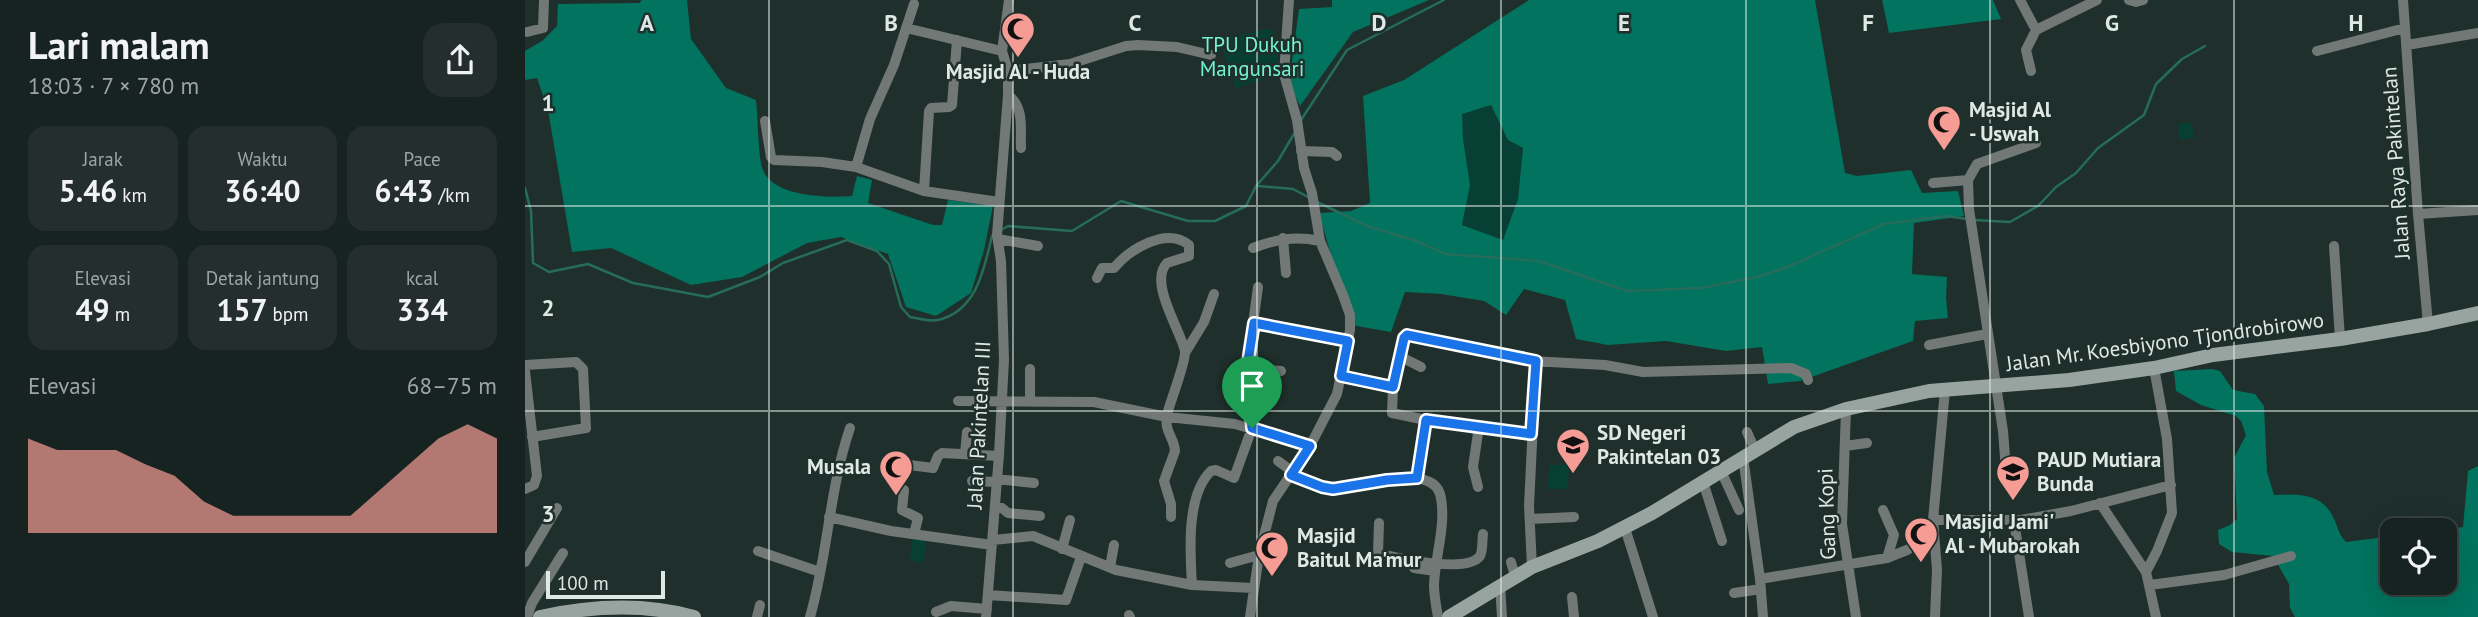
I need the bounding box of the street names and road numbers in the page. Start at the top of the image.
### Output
street label: Jalan Raya Pakintelan [2375,66,2416,261]
street label: Jalan Mr. Koesbiyono Tjondrobirowo [2003,306,2325,377]
street label: Jalan Pakintelan III [961,340,996,511]
street label: Gang Kopi [1811,468,1842,560]

